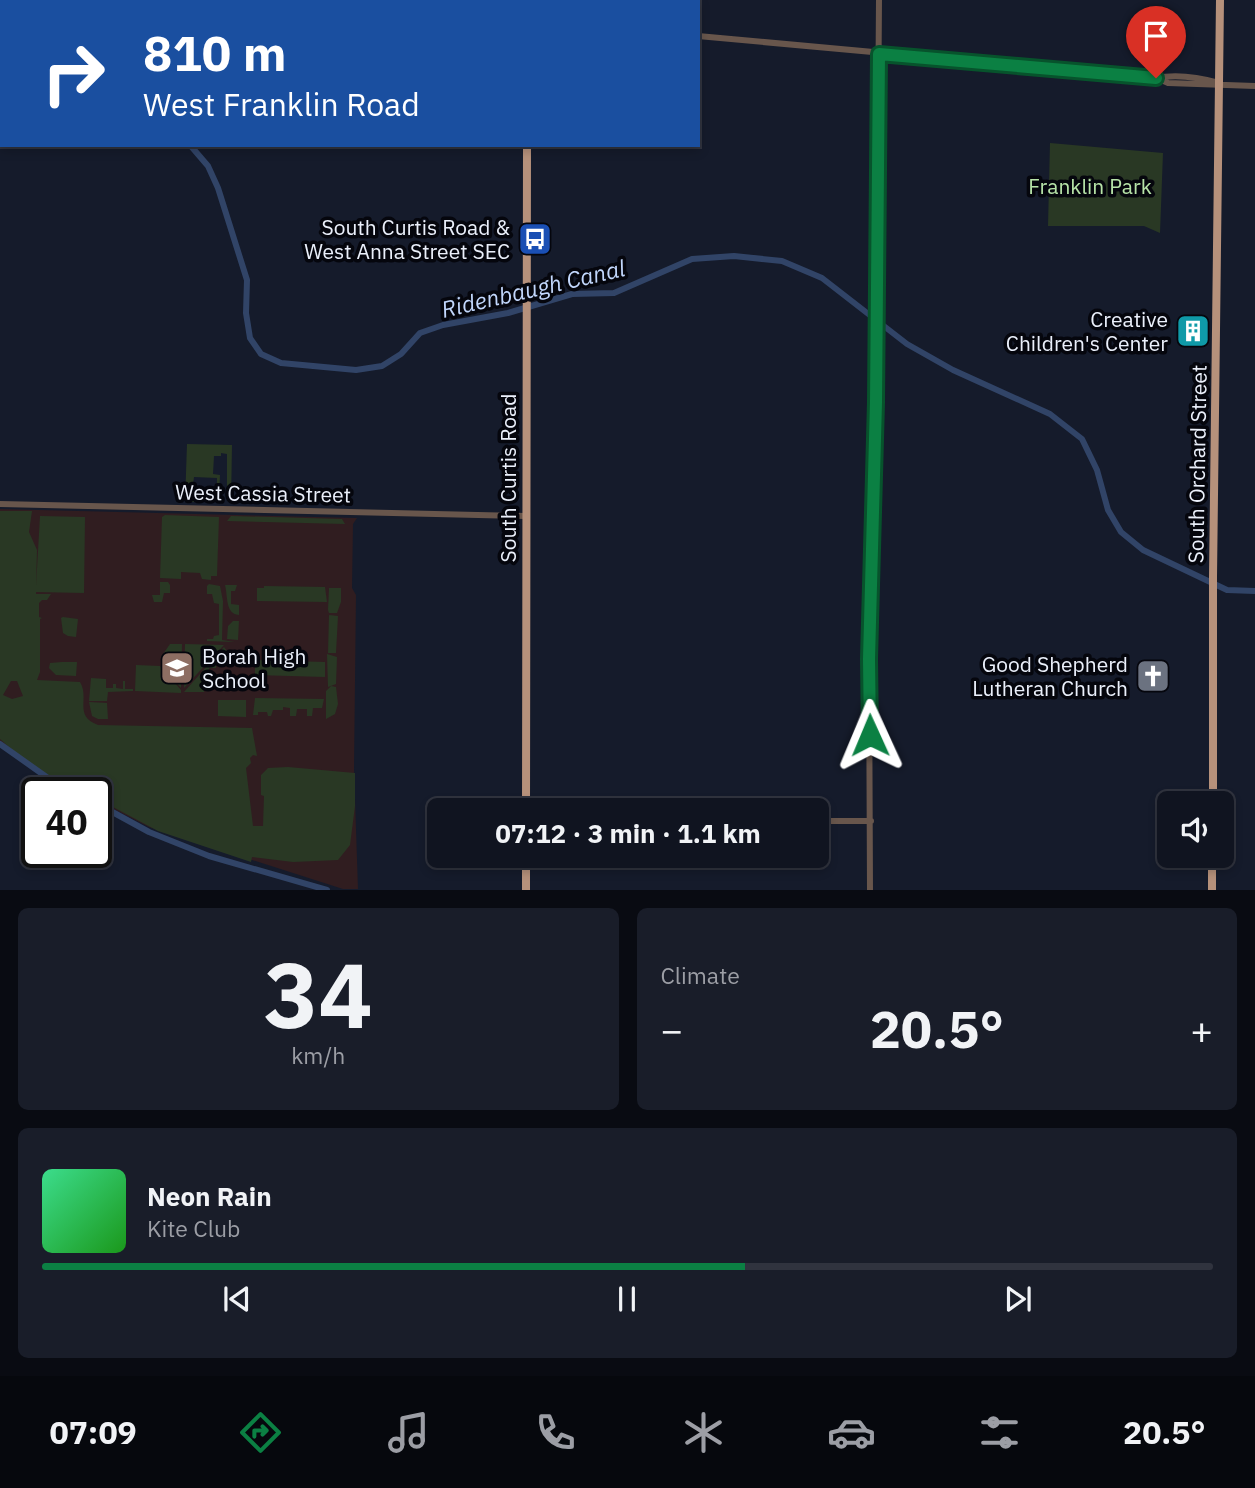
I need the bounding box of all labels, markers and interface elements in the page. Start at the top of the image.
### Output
pin [1126,6,1186,78]
icon: arrive [1137,17,1175,55]
text: 810 m [143,21,287,84]
icon: right [28,28,119,119]
text: West Franklin Road [143,83,420,125]
park label: Franklin Park [1028,172,1152,200]
place label: South Curtis Road & West Anna Street SEC [304,213,510,265]
bus stop icon: South Curtis Road & West Anna Street SEC [516,220,554,258]
water label: Ridenbaugh Canal [438,252,629,324]
place label: Creative Children's Center [1006,305,1168,357]
building icon: Creative Children's Center [1174,312,1212,350]
street label: South Orchard Street [1181,364,1213,564]
street label: South Curtis Road [494,394,522,563]
street label: West Cassia Street [175,477,351,509]
place label: Borah High School [202,642,306,694]
school or university icon: Borah High School [158,649,196,687]
place label: Good Shepherd Lutheran Church [972,650,1128,702]
church icon: Good Shepherd Lutheran Church [1134,657,1172,695]
position arrow [833,698,907,772]
speed limit sign: 40 [21,777,112,868]
map controls [1157,791,1234,868]
button: sound [1157,791,1234,868]
text: 07:12 · 3 min · 1.1 km [495,816,761,850]
text: 34 [264,935,373,1053]
text: Climate [661,960,740,990]
text: 20.5° [870,995,1004,1062]
text: − [661,1005,683,1054]
text: + [1190,1005,1213,1054]
text: km/h [291,1040,345,1070]
text: Neon Rain [147,1179,272,1213]
text: Kite Club [147,1213,240,1243]
icon: previous [218,1280,256,1318]
icon: pause [608,1280,646,1318]
icon: next [999,1280,1037,1318]
icon: directions [236,1408,285,1457]
icon: music [384,1408,433,1457]
icon: phone [531,1408,580,1457]
icon: climate [679,1408,728,1457]
icon: car [827,1408,876,1457]
icon: filters [975,1408,1024,1457]
text: 07:09 [49,1411,137,1453]
text: 20.5° [1123,1411,1206,1453]

